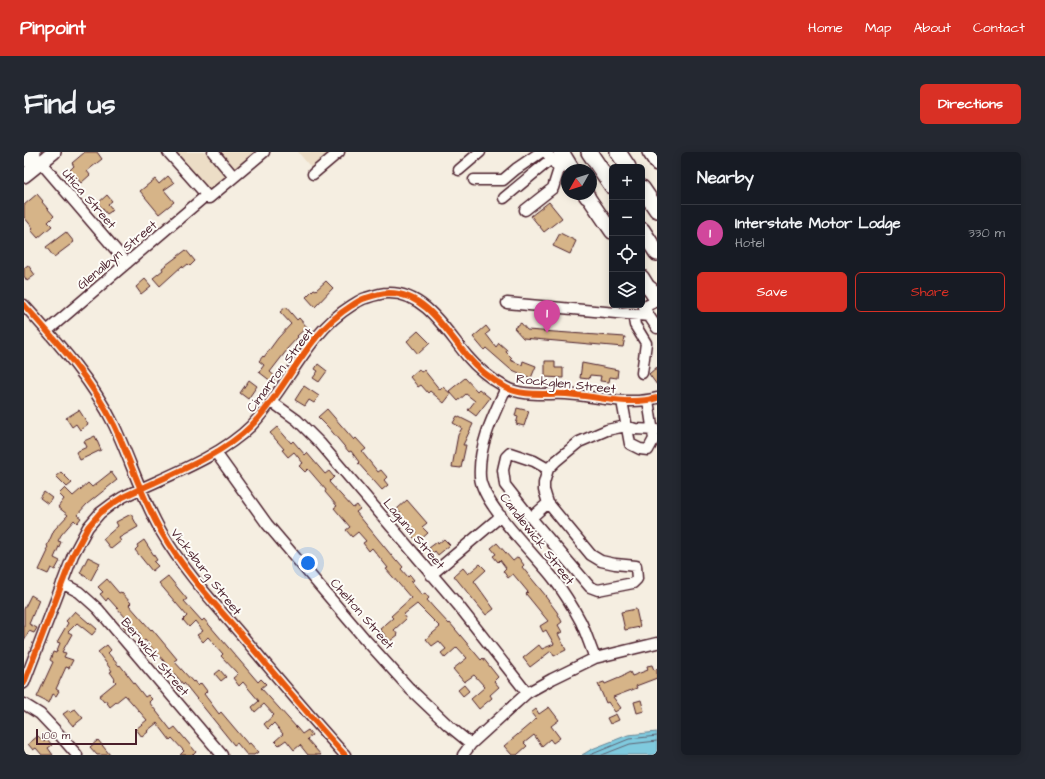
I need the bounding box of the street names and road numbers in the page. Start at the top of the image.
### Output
street label: Utica Street [58,165,121,234]
street label: Glenalbyn Street [73,216,162,295]
street label: Cimarron Street [242,324,318,416]
street label: Rockglen Street [515,370,618,399]
street label: Candlewick Street [495,489,579,589]
street label: Laguna Street [378,495,449,574]
street label: Vicksburg Street [166,525,246,620]
street label: Chelton Street [326,574,399,654]
street label: Berwick Street [117,614,194,701]

